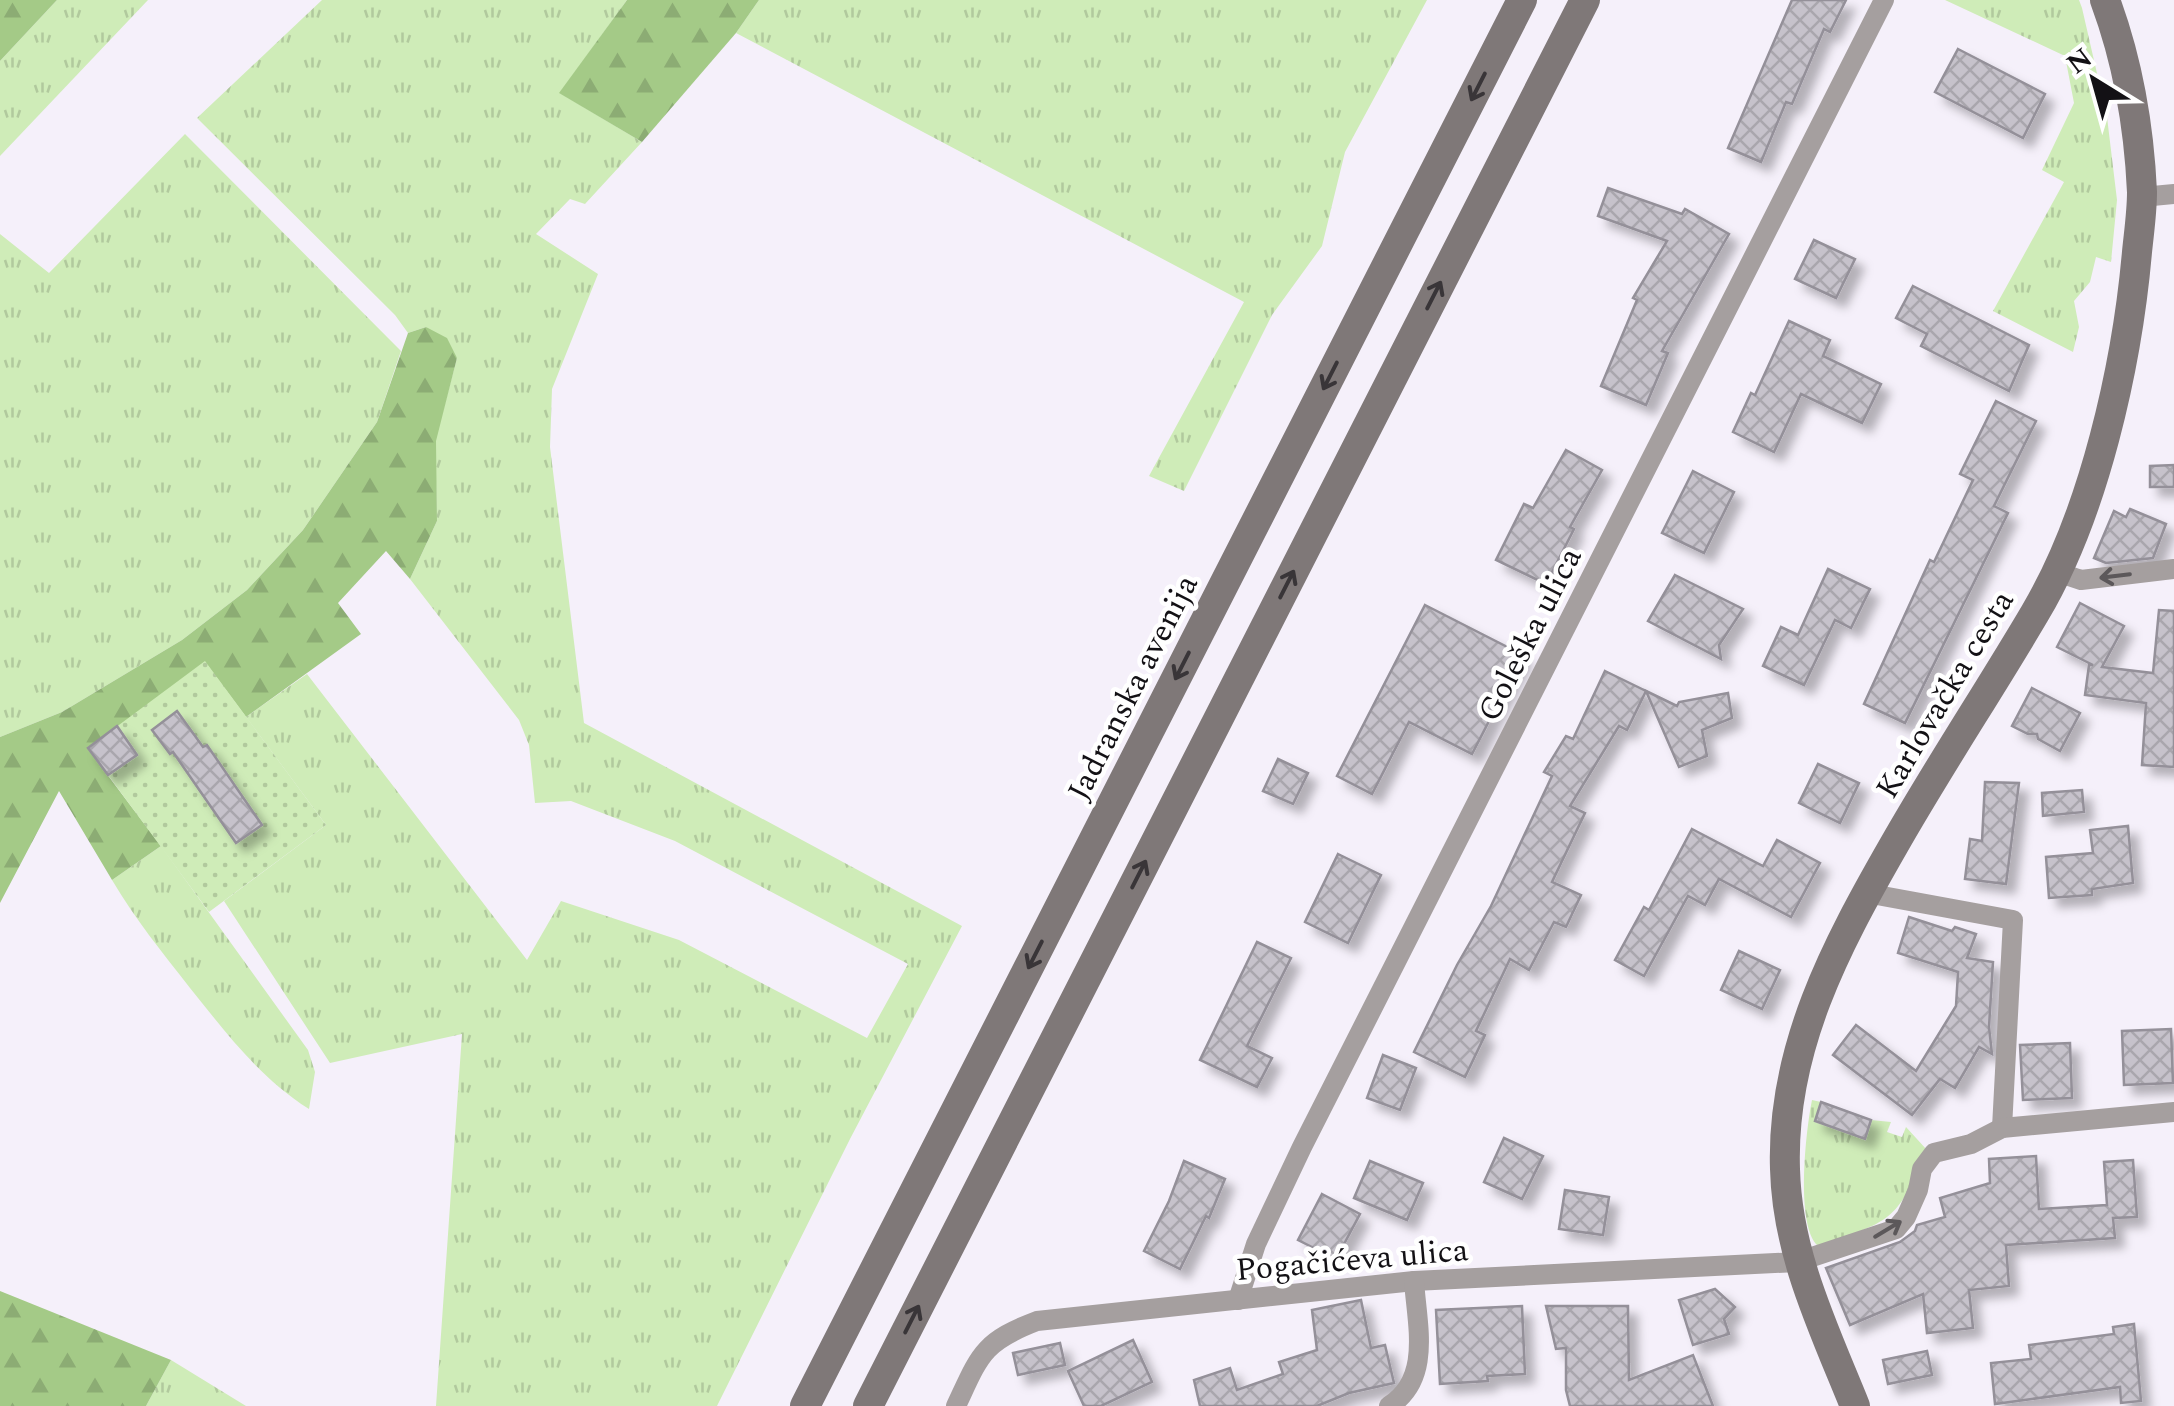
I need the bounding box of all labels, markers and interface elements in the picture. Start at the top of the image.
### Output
north arrow [2044,30,2144,130]
text: N [2058,37,2102,85]
one-way arrow [1468,71,1487,101]
one-way arrow [1426,280,1445,310]
one-way arrow [1320,361,1339,391]
street label: Goleška ulica [1465,539,1595,730]
street label: Jadranska avenija [1055,566,1212,809]
one-way arrow [2099,567,2132,586]
one-way arrow [1278,570,1297,599]
street label: Karlovačka cesta [1863,581,2027,809]
one-way arrow [1172,650,1191,680]
one-way arrow [1130,859,1149,889]
one-way arrow [1024,940,1043,970]
one-way arrow [1873,1219,1902,1239]
street label: Pogačićeva ulica [1234,1226,1471,1295]
one-way arrow [903,1305,922,1335]

